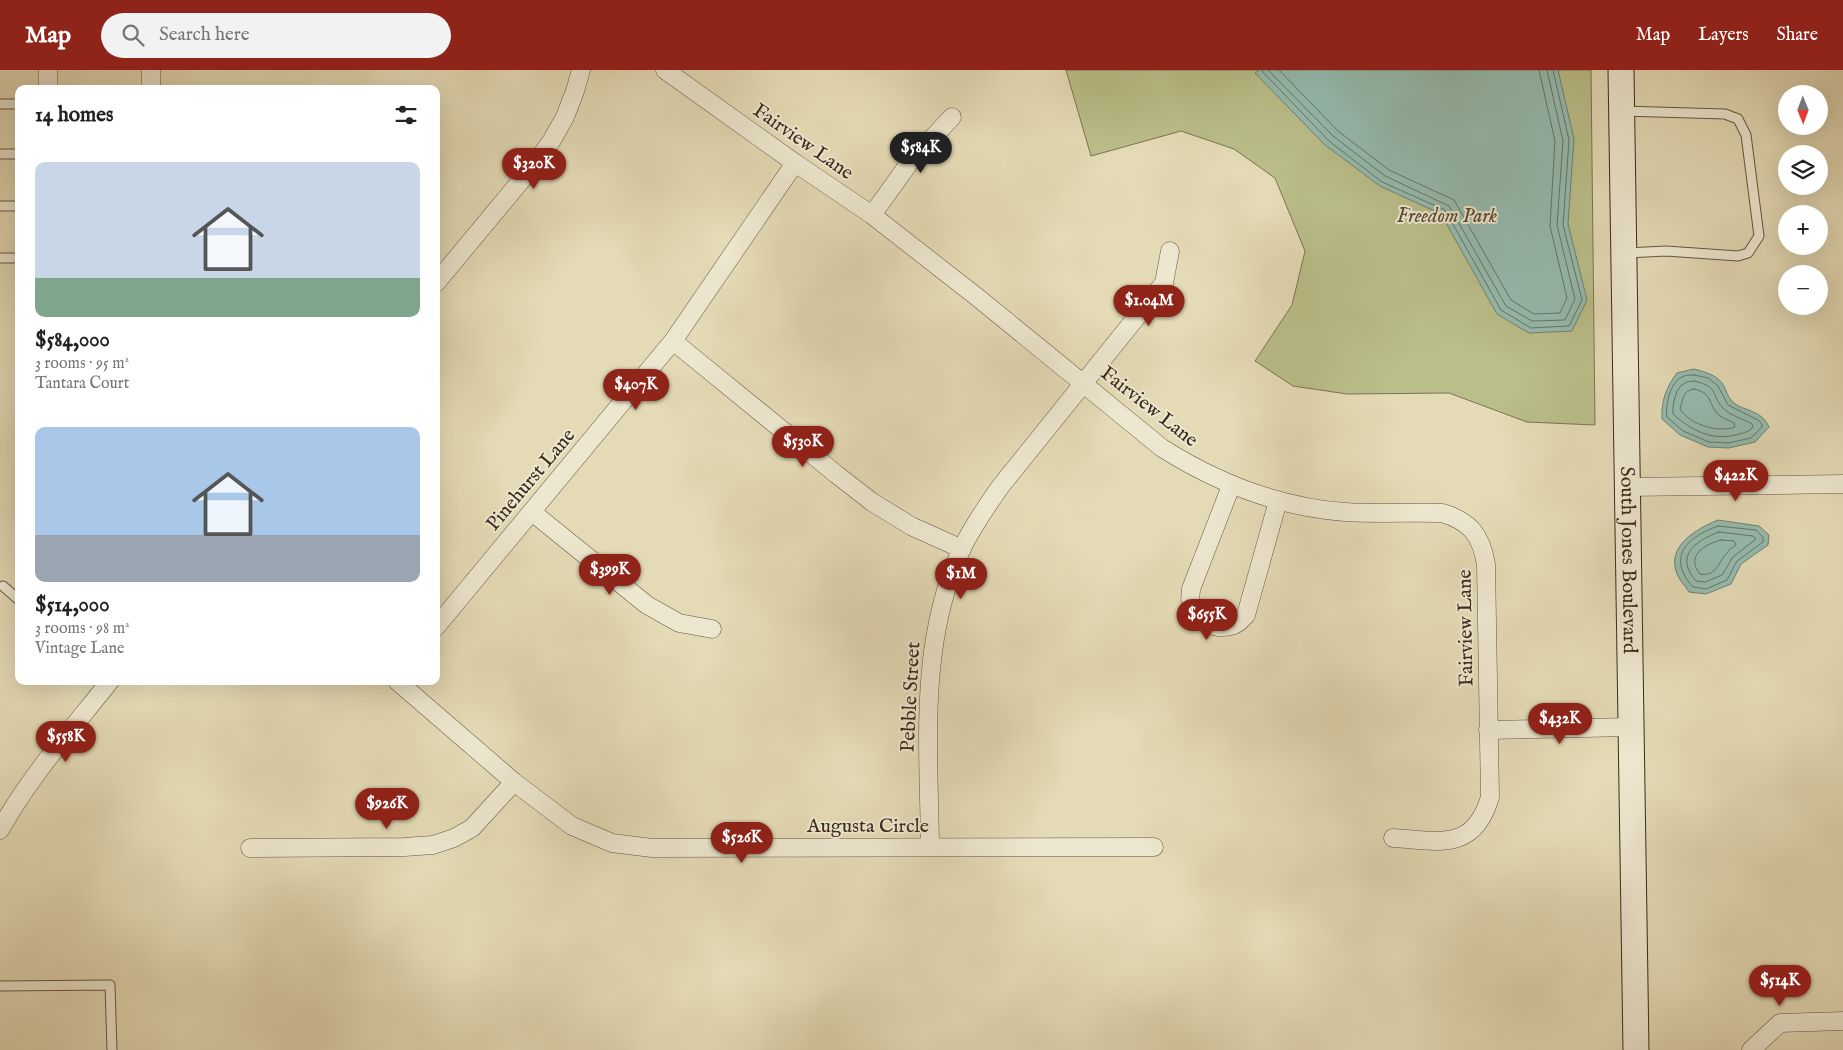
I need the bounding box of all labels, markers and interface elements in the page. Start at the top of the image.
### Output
search box [101,13,451,58]
text: Map [25,20,71,51]
icon: search [119,21,147,49]
text: Search here [159,23,250,47]
text: Map [1636,24,1670,47]
text: Layers [1698,24,1749,47]
text: Share [1777,24,1818,47]
north arrow [1778,85,1828,135]
map controls [1778,85,1828,315]
street label: Fairview Lane [748,98,858,186]
icon: filters [392,101,420,129]
text: 14 homes [35,102,113,129]
pin: $584K [886,132,956,174]
text: $584K [901,138,941,158]
button: layers [1778,145,1828,195]
pin: $320K [499,148,569,190]
text: $320K [513,154,555,174]
icon: home [183,194,273,284]
park label: Freedom Park [1397,204,1497,229]
button: + [1778,205,1828,255]
button: − [1778,265,1828,315]
pin: $1.04M [1108,284,1190,327]
text: $1.04M [1125,291,1174,311]
text: $584,000 [35,327,110,354]
text: 3 rooms · 95 m² [35,354,129,374]
street label: Fairview Lane [1095,361,1203,453]
pin: $407K [601,368,671,411]
text: Tantara Court [35,374,129,394]
text: $407K [614,375,658,395]
street label: Pinehurst Lane [481,424,581,536]
pin: $530K [768,426,838,468]
text: $530K [783,432,823,452]
icon: home [183,459,273,549]
pin: $422K [1701,460,1771,502]
street label: South Jones Boulevard [1615,466,1642,654]
text: $422K [1714,466,1758,486]
pin: $399K [575,554,645,596]
pin: $1M [937,558,985,600]
text: $399K [590,560,630,580]
text: $1M [946,564,976,584]
street label: Fairview Lane [1452,569,1480,687]
text: $514,000 [35,592,109,619]
pin: $655K [1172,598,1242,641]
text: $655K [1188,605,1226,625]
text: 3 rooms · 98 m² [35,619,130,639]
text: Vintage Lane [35,639,124,659]
street label: Pebble Street [896,641,926,753]
pin: $432K [1525,702,1595,745]
text: $432K [1539,709,1581,729]
pin: $558K [31,720,101,763]
text: $558K [47,727,85,747]
pin: $926K [352,788,422,830]
text: $926K [366,794,408,814]
street label: Augusta Circle [806,814,929,839]
pin: $526K [707,822,777,864]
text: $526K [722,828,762,848]
pin: $514K [1745,964,1815,1007]
text: $514K [1760,971,1800,991]

